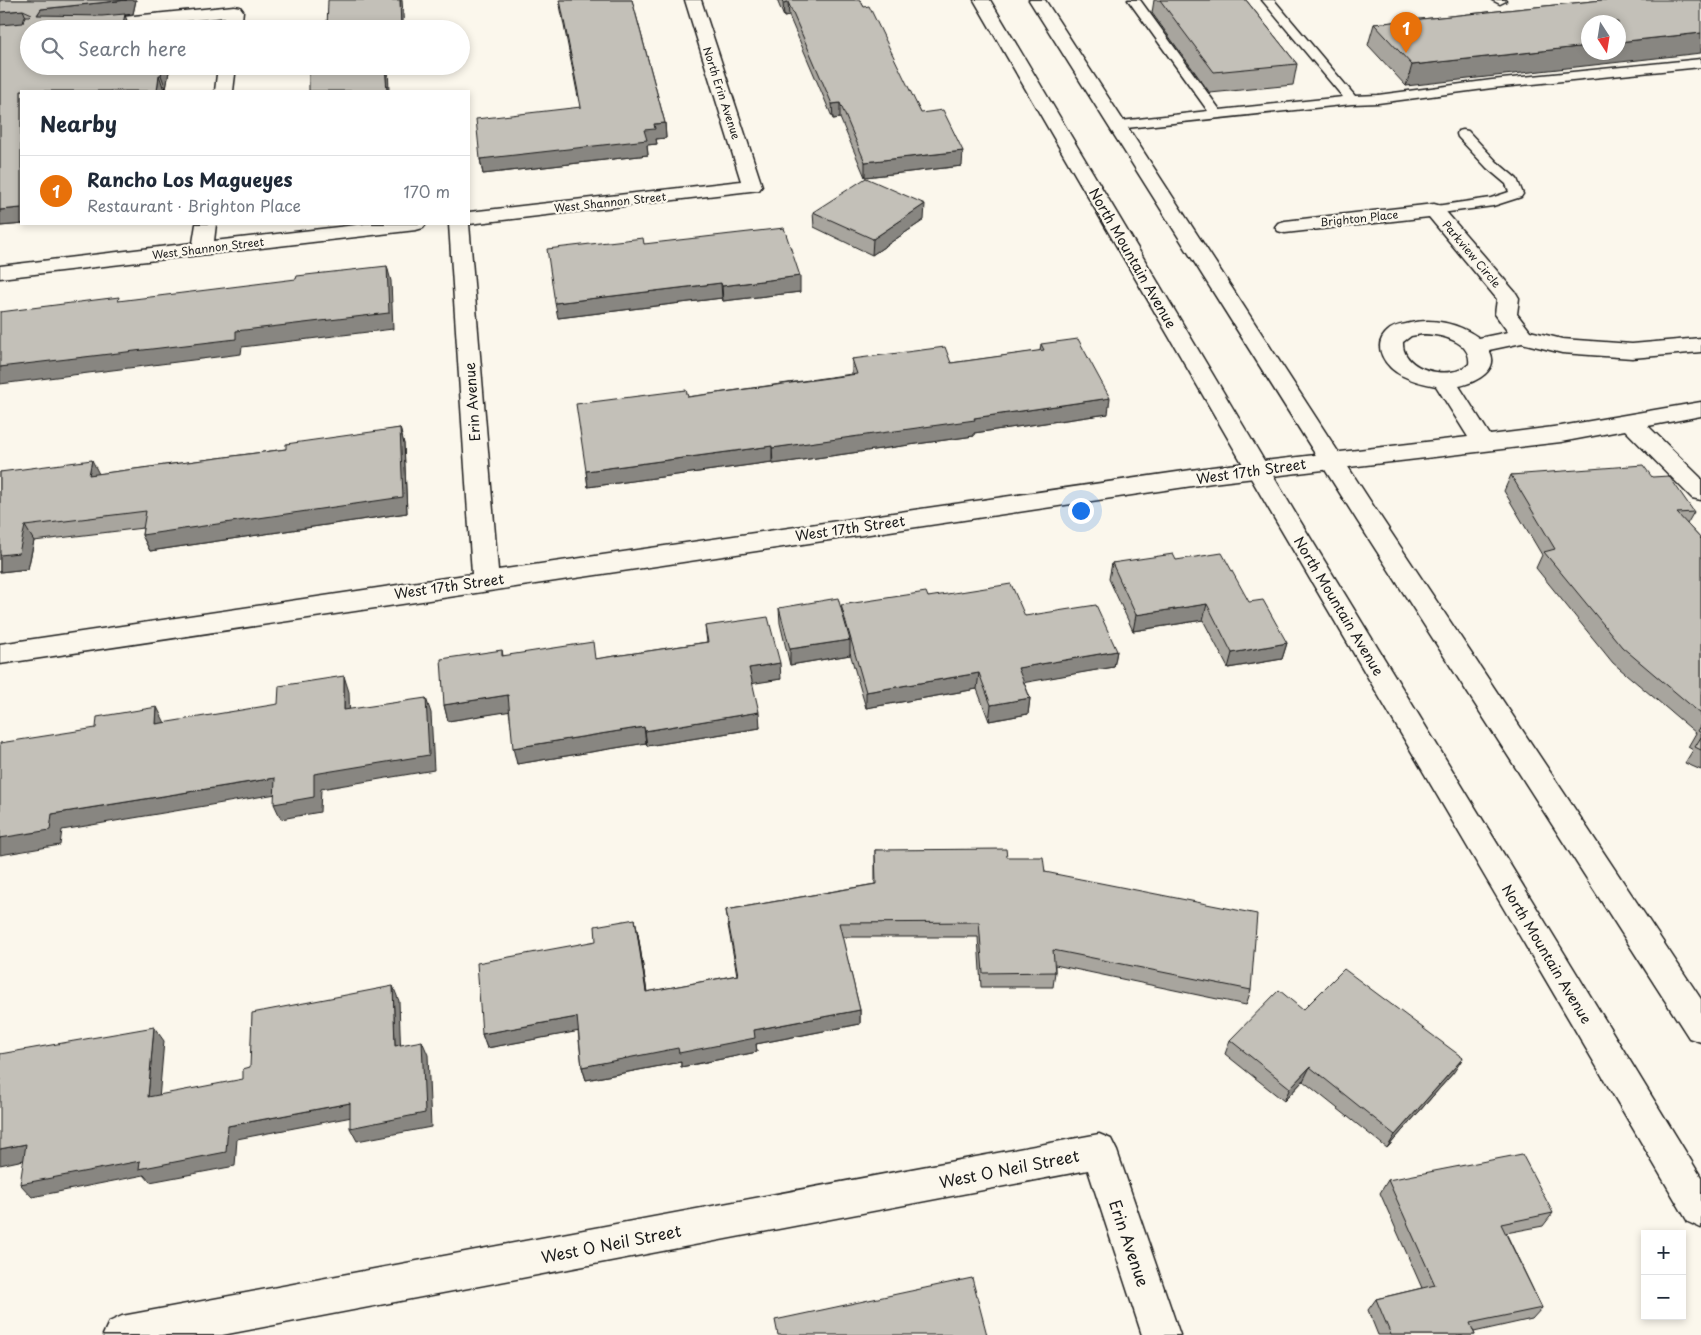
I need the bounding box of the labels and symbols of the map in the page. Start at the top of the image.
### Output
pin: 1 [1390,12,1422,53]
north arrow [1581,15,1626,60]
street label: North Erin Avenue [699,45,745,141]
street label: North Mountain Avenue [1084,184,1182,332]
street label: West Shannon Street [553,188,667,216]
street label: Brighton Place [1319,205,1399,231]
street label: Parkview Circle [1439,217,1505,291]
street label: West Shannon Street [151,233,265,263]
street label: Erin Avenue [459,361,485,442]
street label: West 17th Street [1195,453,1308,489]
your location [1068,498,1094,524]
street label: West 17th Street [794,510,907,546]
street label: North Mountain Avenue [1289,532,1389,680]
street label: West 17th Street [393,568,506,604]
street label: North Mountain Avenue [1497,880,1597,1028]
street label: West O Neil Street [937,1143,1082,1193]
street label: Erin Avenue [1104,1196,1156,1290]
street label: West O Neil Street [539,1218,684,1268]

